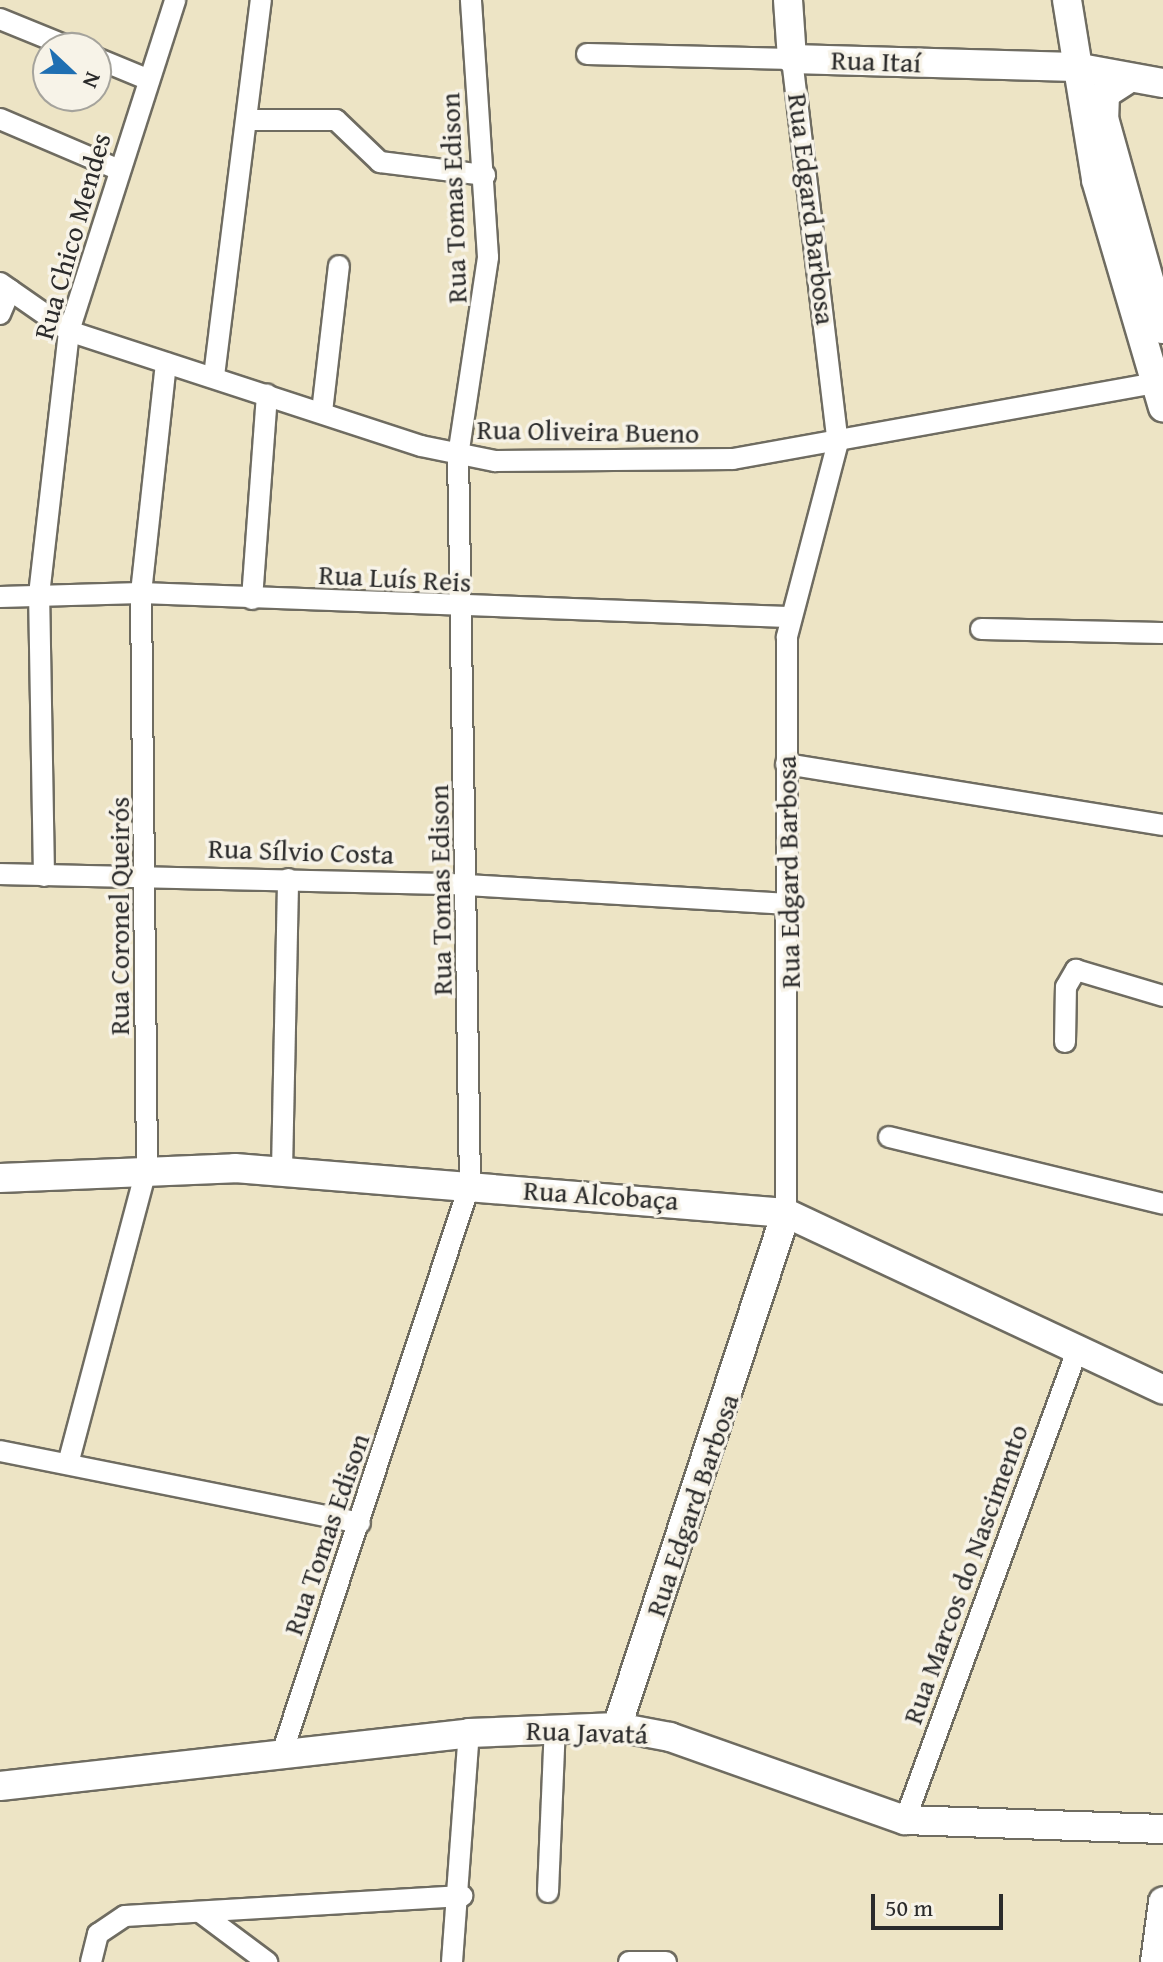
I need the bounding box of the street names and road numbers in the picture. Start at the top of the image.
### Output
street label: Rua Itaí [830,43,922,79]
street label: Rua Edgard Barbosa [781,91,843,327]
street label: Rua Tomas Edison [433,92,473,304]
street label: Rua Chico Mendes [26,129,118,343]
street label: Rua Oliveira Bueno [476,412,700,450]
street label: Rua Luís Reis [318,557,472,599]
street label: Rua Edgard Barbosa [769,755,807,989]
street label: Rua Tomas Edison [421,784,459,996]
street label: Rua Coronel Queirós [102,797,136,1035]
street label: Rua Sílvio Costa [207,831,395,871]
street label: Rua Alcobaça [522,1173,680,1217]
street label: Rua Edgard Barbosa [638,1389,746,1621]
street label: Rua Marcos do Nascimento [895,1420,1035,1728]
street label: Rua Tomas Edison [276,1429,376,1639]
street label: Rua Javatá [525,1713,649,1751]

